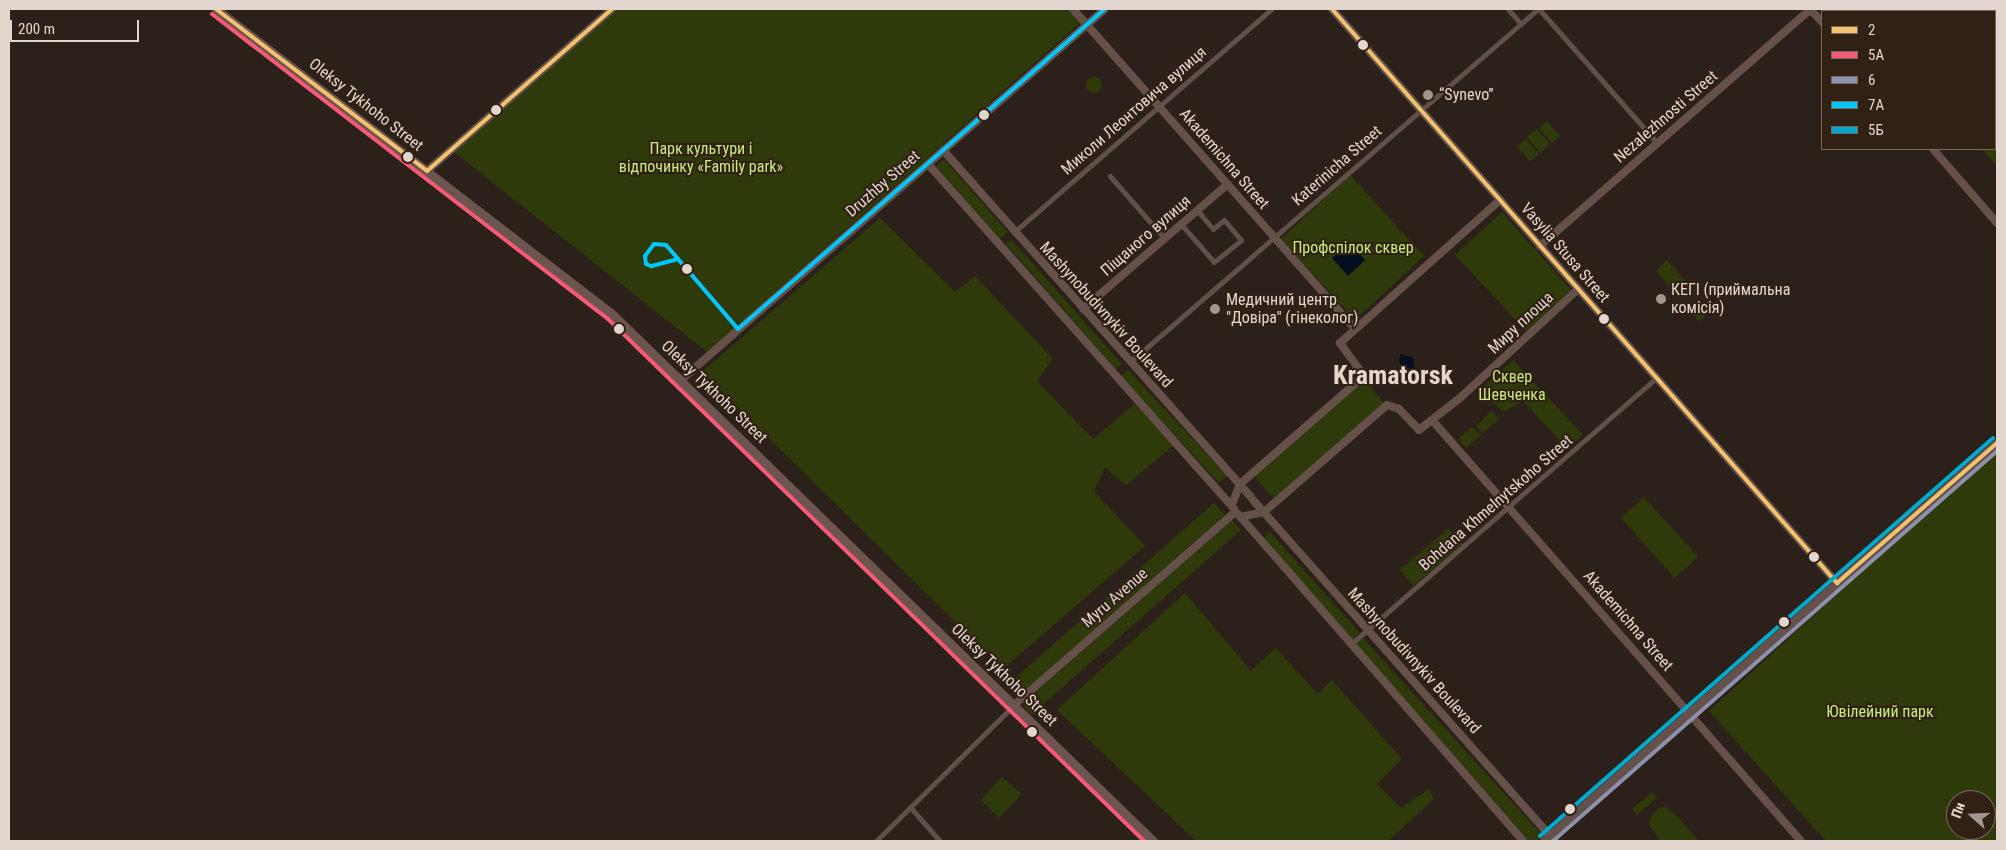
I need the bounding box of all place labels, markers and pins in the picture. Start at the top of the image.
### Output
unlabelled marker [1358,40,1368,50]
place label: “Synevo” [1439,85,1494,105]
marker: “Synevo” [1421,88,1435,102]
unlabelled marker [491,105,501,115]
unlabelled marker [979,110,989,120]
unlabelled marker [403,152,413,162]
unlabelled marker [682,264,692,274]
place label: КЕГІ (приймальна комісія) [1671,280,1790,318]
place label: Медичний центр "Довіра" (гінеколог) [1226,290,1358,328]
marker: КЕГІ (приймальна комісія) [1655,293,1667,305]
marker: Медичний центр "Довіра" (гінеколог) [1208,302,1222,316]
unlabelled marker [1599,314,1609,324]
unlabelled marker [614,324,624,334]
unlabelled marker [1809,552,1819,562]
unlabelled marker [1779,617,1789,627]
unlabelled marker [1027,727,1037,737]
unlabelled marker [1565,804,1575,814]

